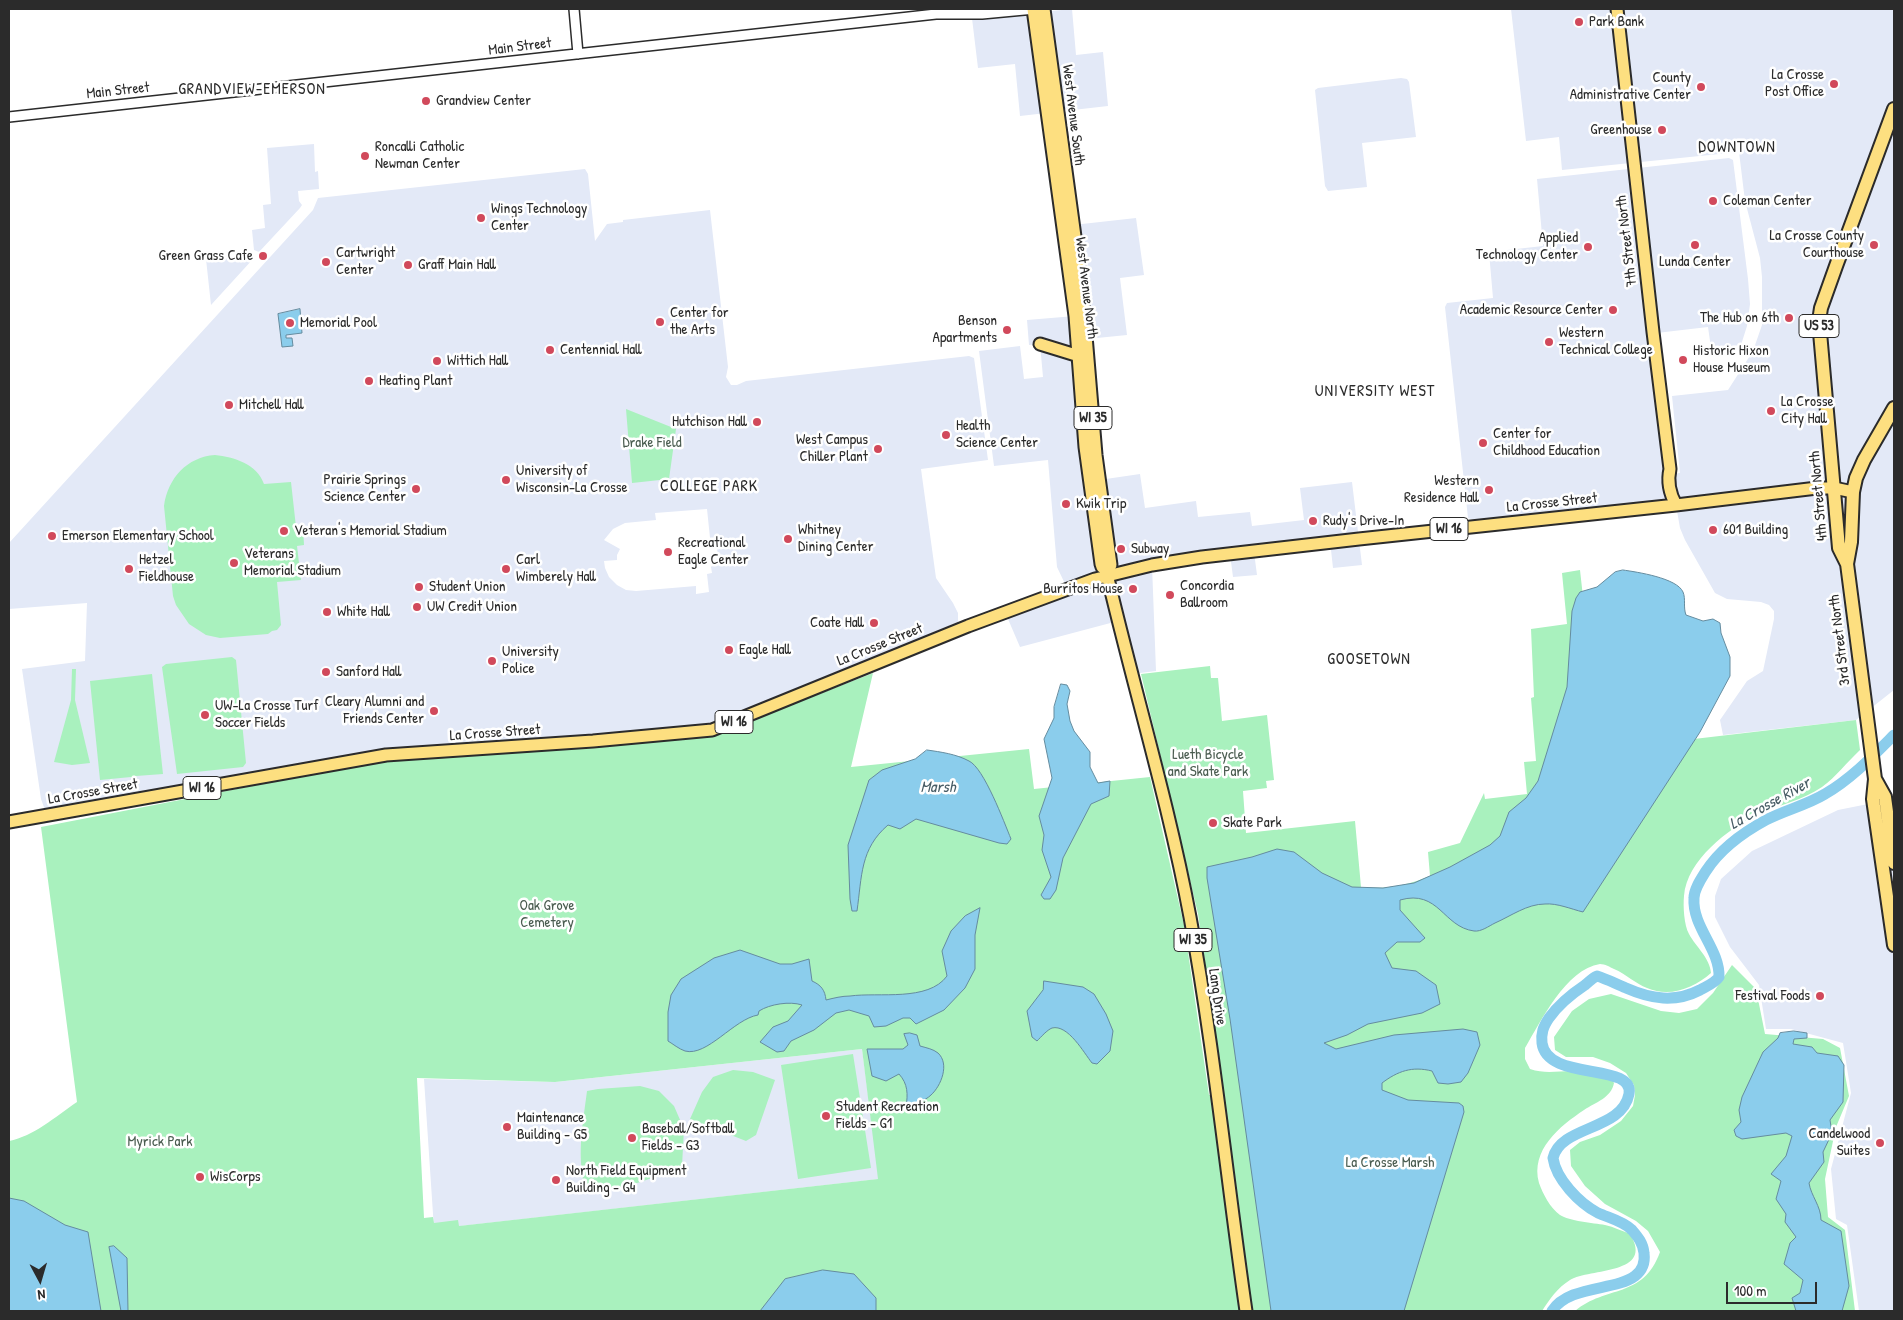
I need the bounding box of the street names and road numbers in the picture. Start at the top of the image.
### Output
street label: Main Street [487,34,553,60]
street label: West Avenue South [1058,64,1088,166]
street label: Main Street [86,79,150,103]
street label: 7th Street North [1612,194,1642,288]
street label: West Avenue North [1071,236,1101,340]
road number: US 53 [1799,314,1839,338]
road number: WI 35 [1074,406,1112,429]
street label: 4th Street North [1806,450,1832,542]
street label: La Crosse Street [1506,489,1598,517]
road number: WI 16 [1430,518,1468,540]
street label: 3rd Street North [1825,594,1855,686]
street label: La Crosse Street [835,620,925,670]
road number: WI 16 [715,710,753,734]
street label: La Crosse Street [449,721,541,745]
street label: La Crosse Street [47,775,139,809]
road number: WI 16 [183,776,221,800]
road number: WI 35 [1174,928,1212,952]
street label: Lang Drive [1204,968,1230,1026]

